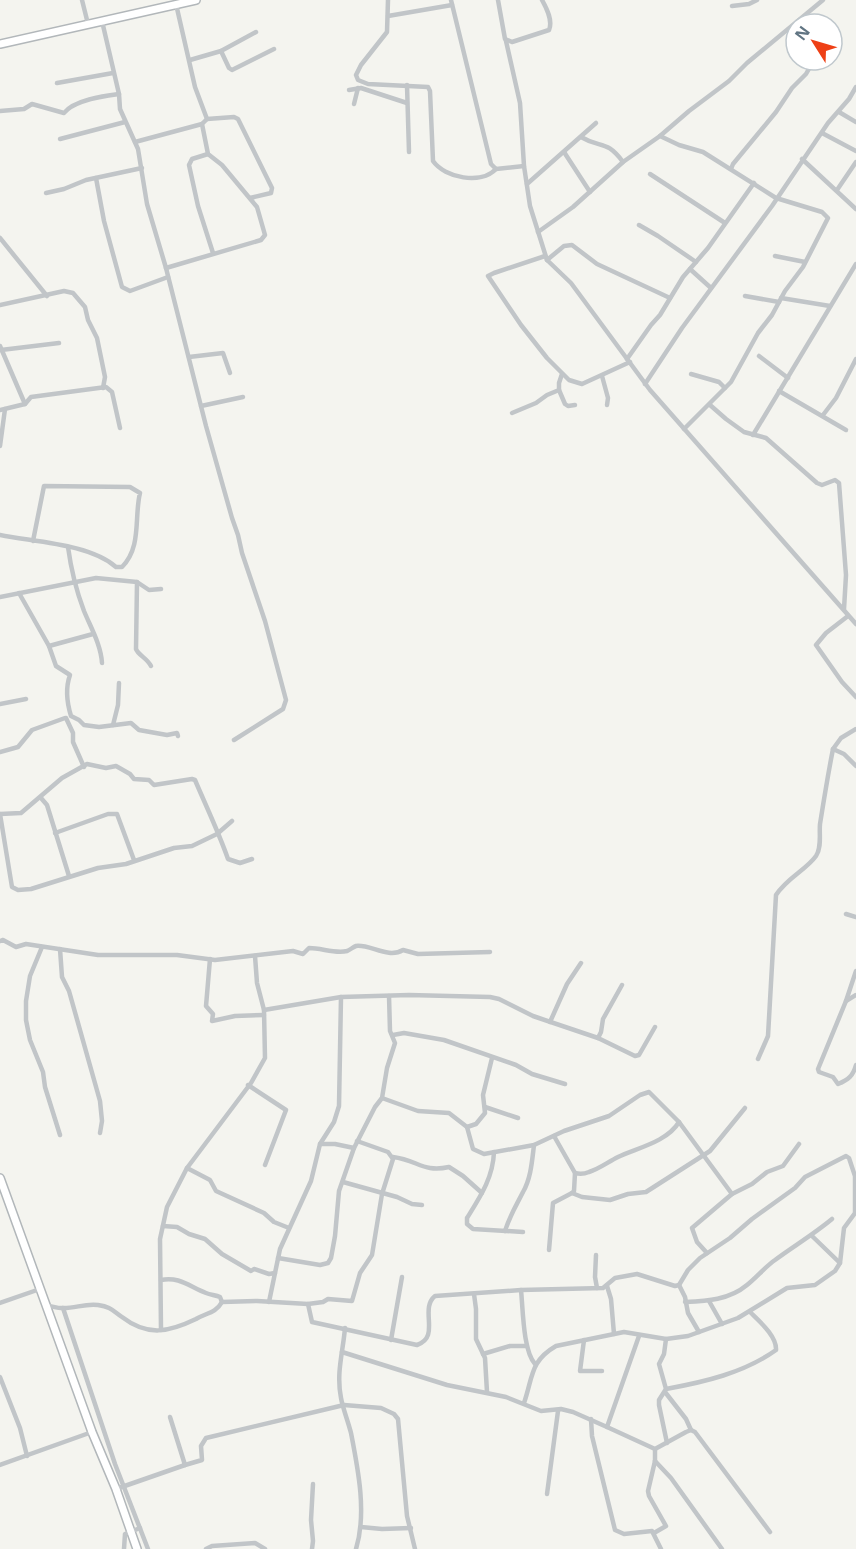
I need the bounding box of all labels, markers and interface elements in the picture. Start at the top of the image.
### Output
north arrow [784,12,844,72]
text: N [789,21,815,45]

